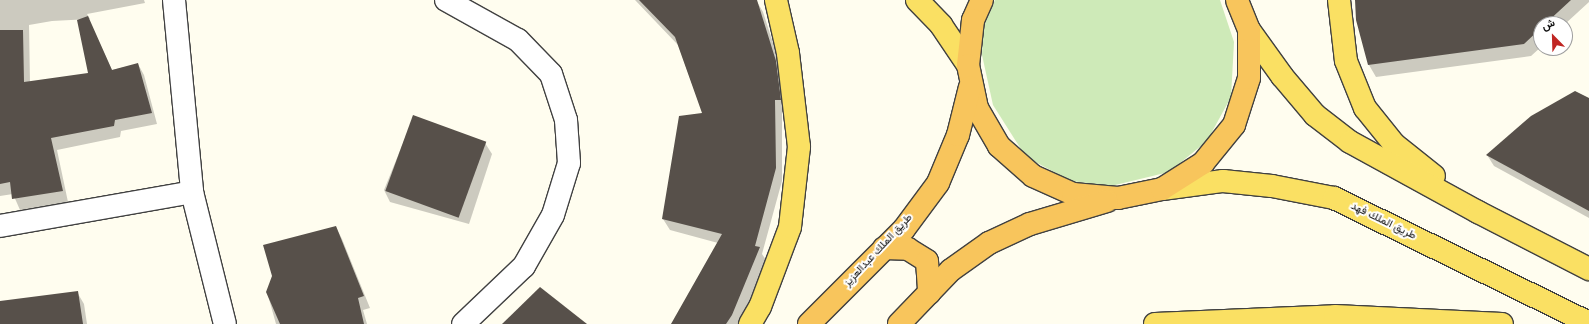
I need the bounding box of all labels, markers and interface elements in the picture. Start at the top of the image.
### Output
text: ش [1539,15,1558,36]
north arrow [1533,16,1573,56]
street label: طريق الملك فهد [1348,200,1418,244]
street label: طريق الملك عبدالعزيز [842,212,916,290]

